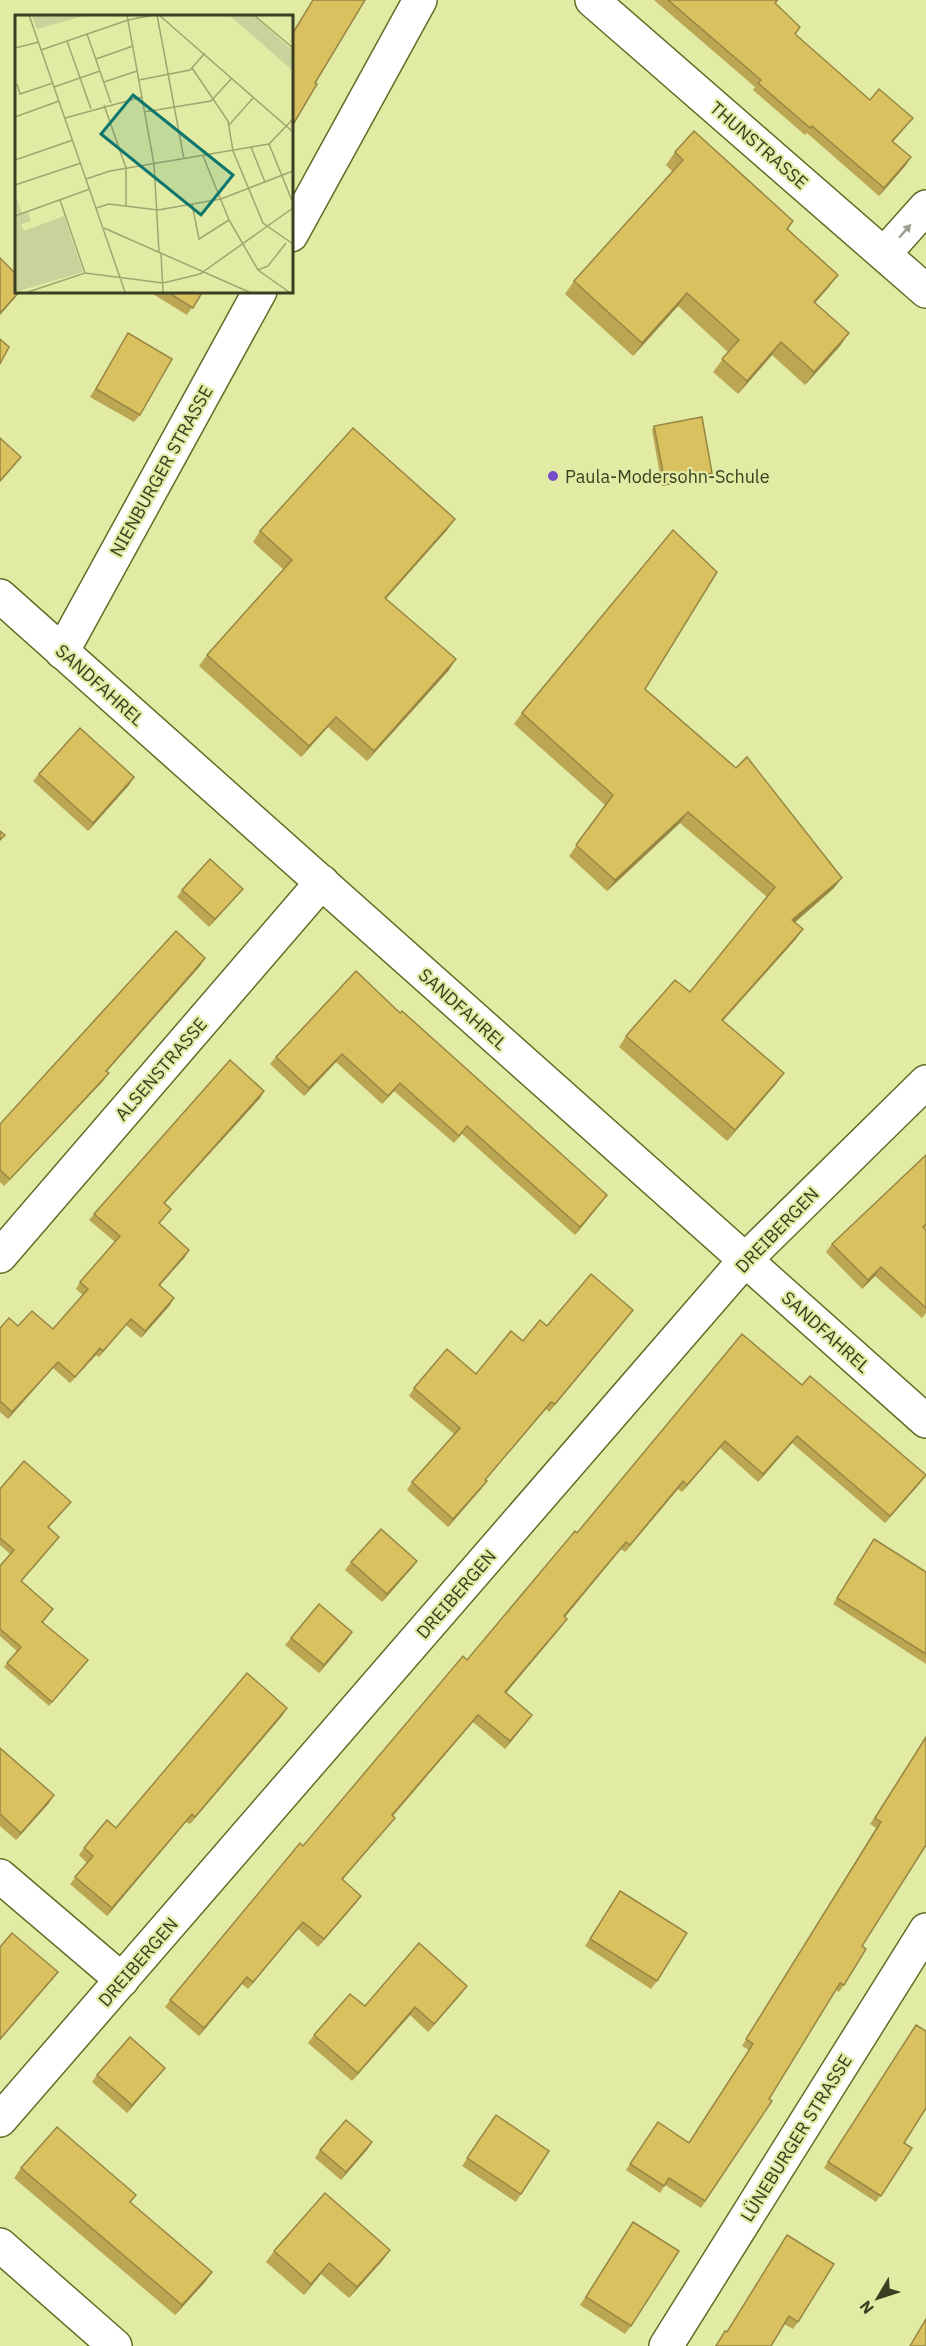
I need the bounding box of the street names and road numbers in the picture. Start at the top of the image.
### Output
street label: THUNSTRASSE [705,96,813,194]
street label: NIENBURGER STRASSE [104,381,218,561]
street label: SANDFAHREL [51,639,149,731]
street label: SANDFAHREL [414,963,512,1055]
street label: ALSENSTRASSE [110,1013,212,1125]
street label: DREIBERGEN [730,1182,824,1278]
street label: SANDFAHREL [777,1286,875,1378]
street label: DREIBERGEN [411,1545,501,1643]
street label: DREIBERGEN [93,1913,183,2011]
street label: LÜNEBURGER STRASSE [735,2050,857,2226]

